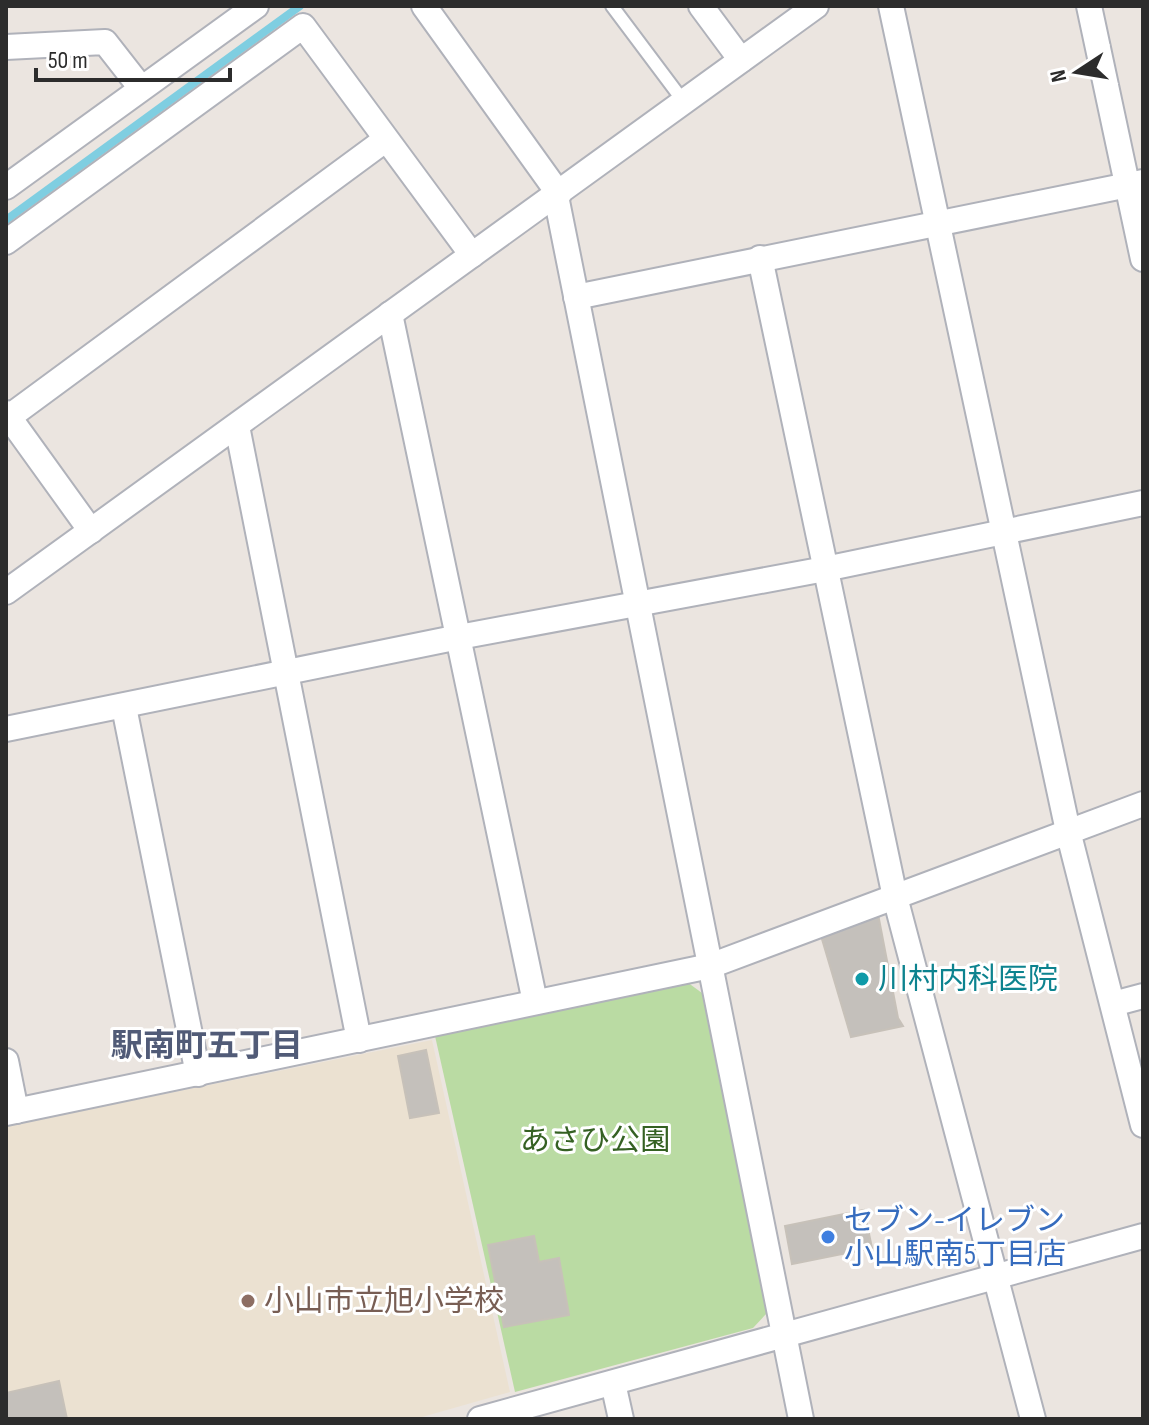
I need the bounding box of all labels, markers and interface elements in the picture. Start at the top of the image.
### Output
scale bar [36,32,230,82]
north arrow [1037,32,1117,112]
text: 50 m [48,46,88,75]
text: N [1044,67,1073,84]
place label: 川村内科医院 [878,962,1058,998]
marker: 川村内科医院 [853,970,871,988]
district label: 駅南町五丁目 [111,1027,303,1066]
park label: あさひ公園 [520,1123,670,1159]
place label: セブン-イレブン 小山駅南5丁目店 [844,1203,1066,1273]
marker: セブン-イレブン 小山駅南5丁目店 [819,1228,837,1246]
place label: 小山市立旭小学校 [264,1284,504,1320]
marker: 小山市立旭小学校 [239,1292,257,1310]

